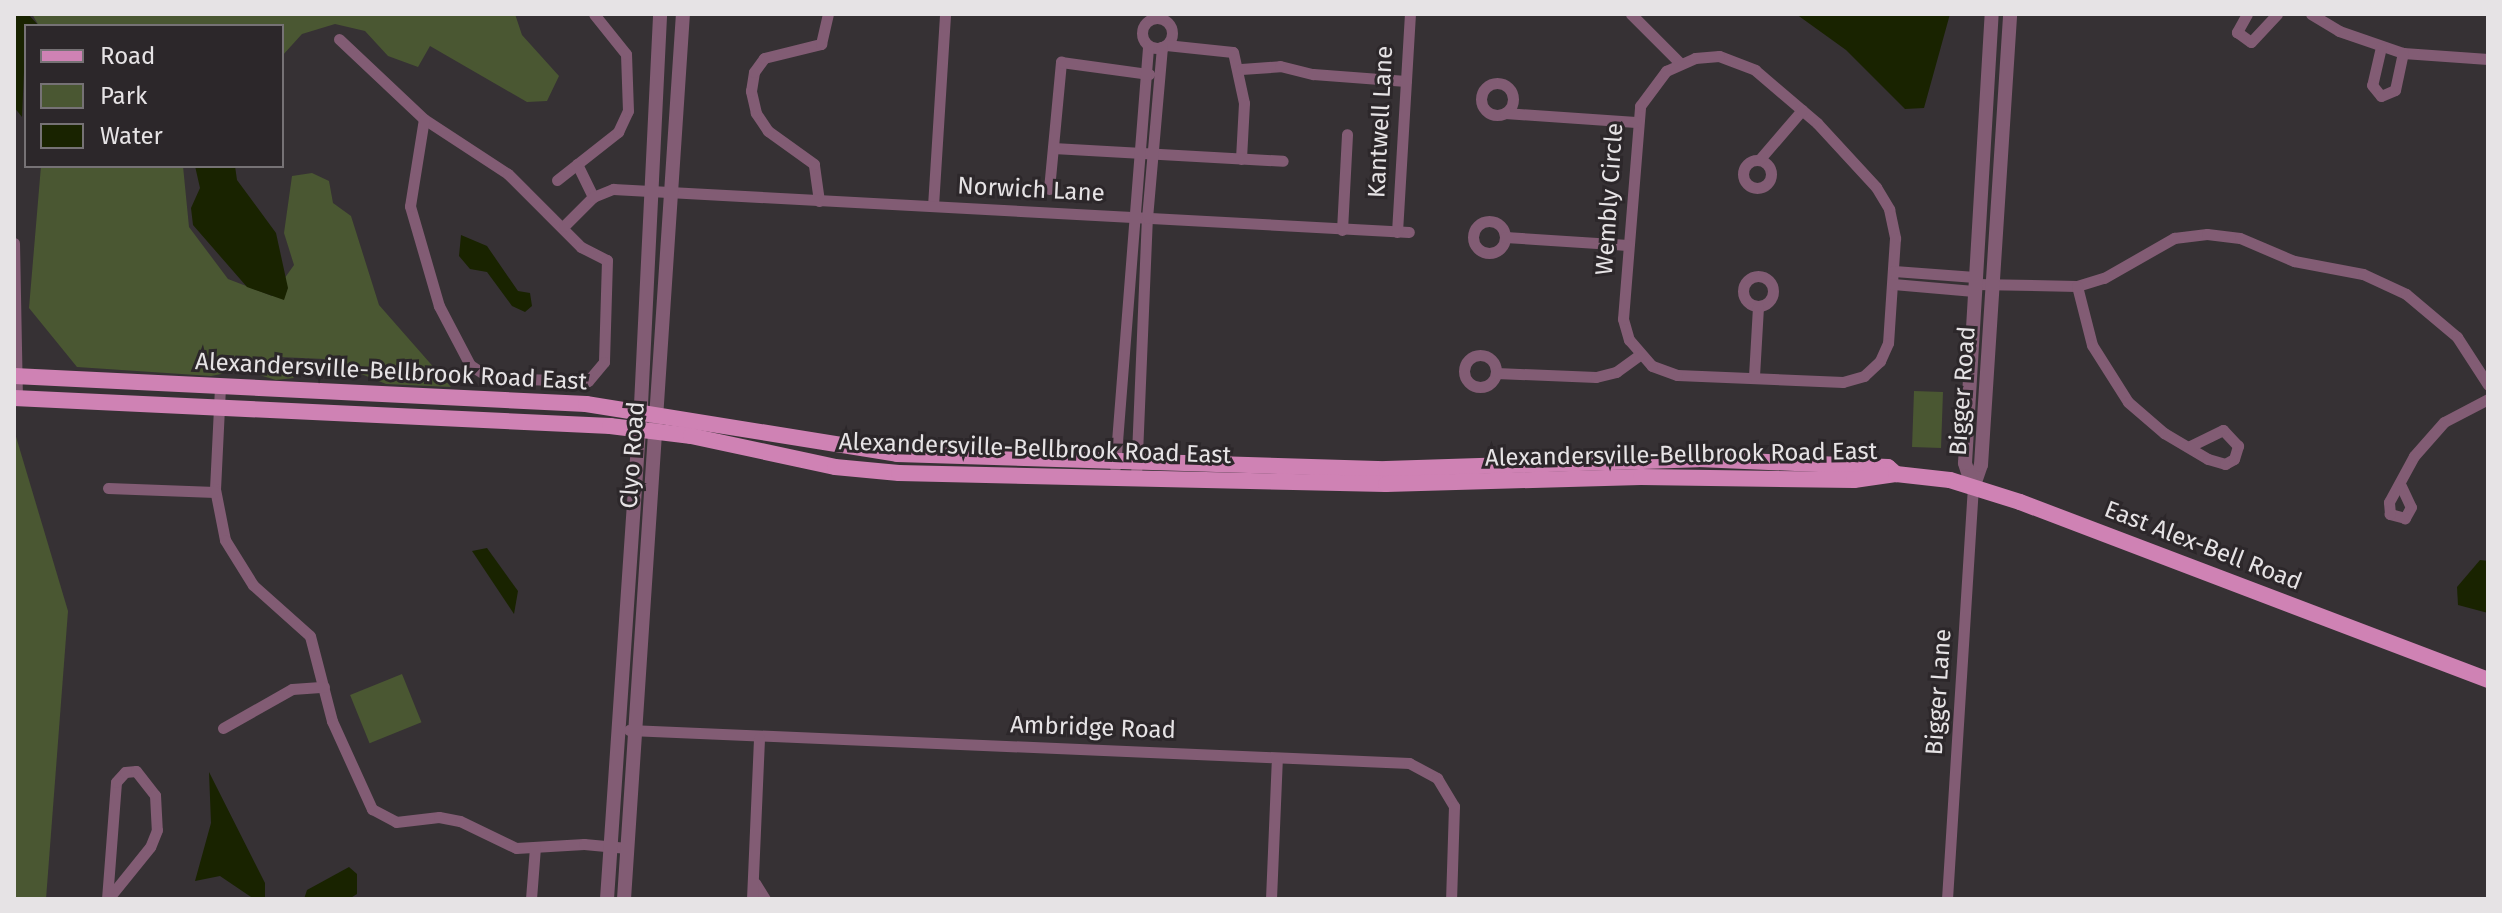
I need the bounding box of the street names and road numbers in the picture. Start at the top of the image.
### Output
street label: Kantwell Lane [1363,45,1399,199]
street label: Wembly Circle [1590,122,1630,276]
street label: Norwich Lane [957,172,1105,208]
street label: Bigger Road [1944,325,1982,457]
street label: Alexandersville-Bellbrook Road East [194,347,588,397]
street label: Clyo Road [615,400,651,510]
street label: Alexandersville-Bellbrook Road East [838,428,1232,470]
street label: Alexandersville-Bellbrook Road East [1485,437,1877,473]
street label: East Alex-Bell Road [2100,495,2306,597]
street label: Bigger Lane [1920,628,1958,756]
street label: Ambridge Road [1010,711,1176,745]

